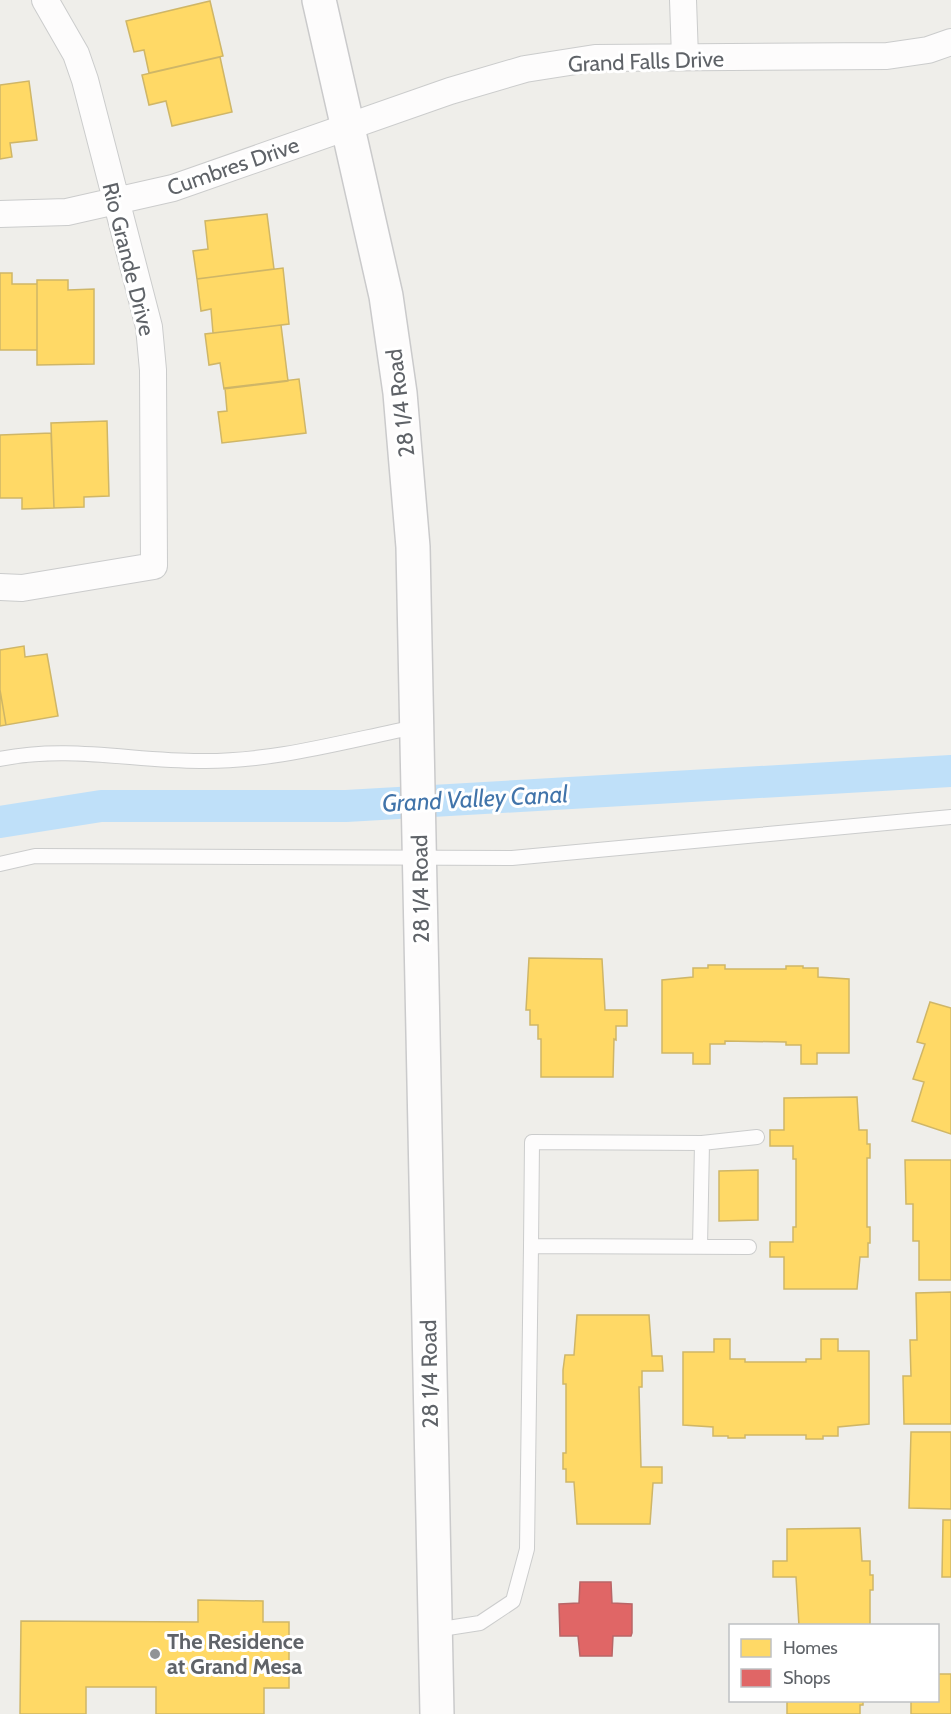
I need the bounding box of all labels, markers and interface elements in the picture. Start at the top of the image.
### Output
street label: Grand Falls Drive [568,45,724,78]
street label: Cumbres Drive [164,131,303,202]
street label: Rio Grande Drive [96,180,161,339]
street label: 28 1/4 Road [380,347,421,458]
water label: Grand Valley Canal [381,779,569,818]
street label: 28 1/4 Road [406,834,435,944]
street label: 28 1/4 Road [415,1319,444,1429]
legend [729,1624,939,1702]
place label: The Residence at Grand Mesa [167,1628,304,1680]
text: Homes [783,1637,838,1659]
marker: The Residence at Grand Mesa [148,1647,162,1661]
text: Shops [783,1667,831,1689]

